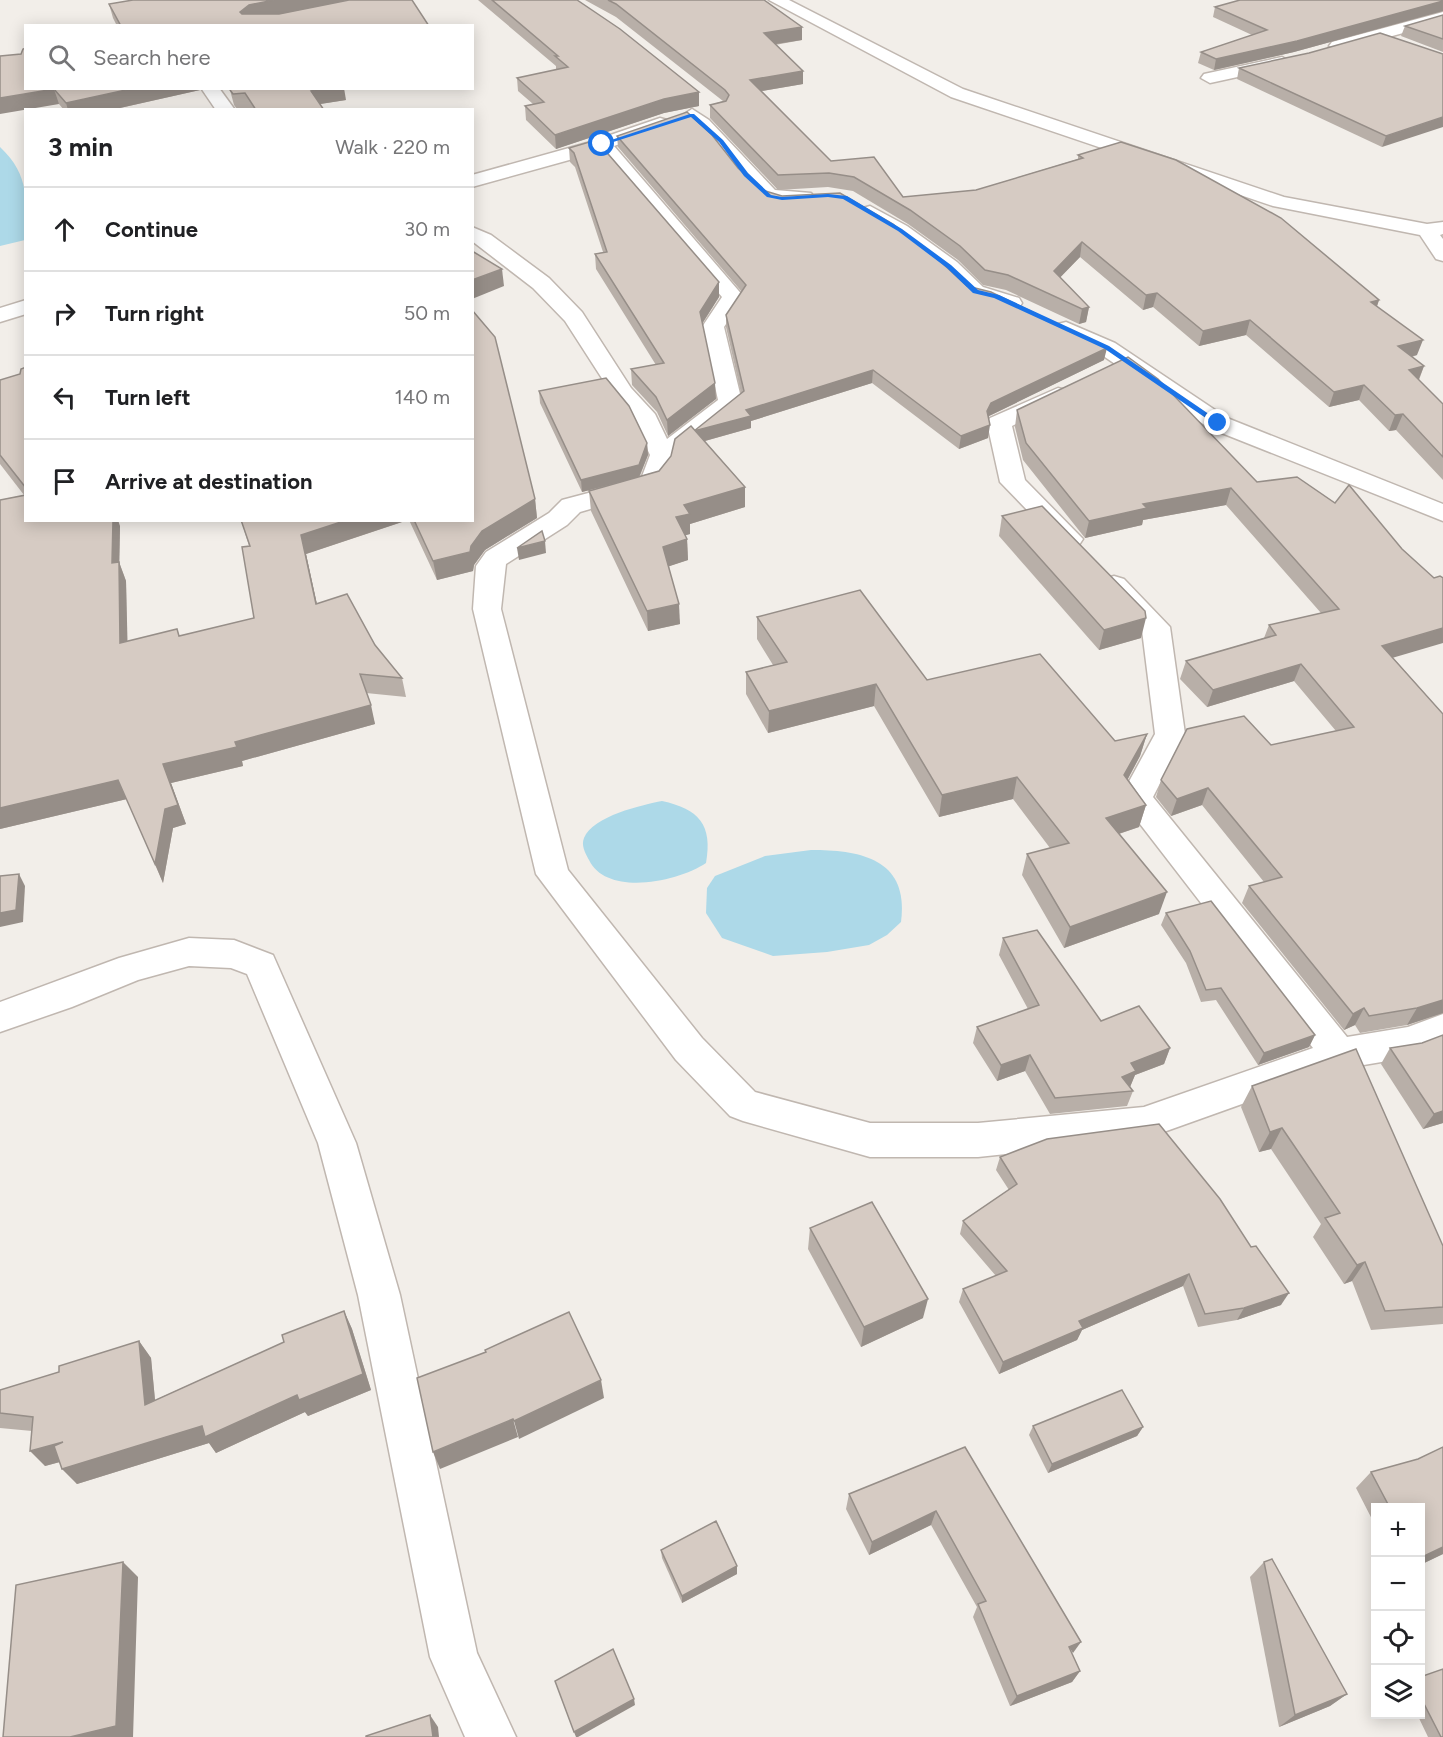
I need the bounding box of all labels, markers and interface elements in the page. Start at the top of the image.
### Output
search box [24,24,474,90]
icon: search [45,41,78,74]
text: Search here [93,44,211,71]
route start [588,130,614,156]
text: 3 min [48,131,113,163]
text: Walk · 220 m [335,135,450,159]
icon: ahead [48,213,81,246]
text: Continue [105,216,198,243]
text: 30 m [404,217,450,241]
icon: right [48,297,81,330]
text: Turn right [105,300,204,327]
text: 50 m [404,301,450,325]
icon: left [48,381,81,414]
text: Turn left [105,384,191,411]
text: 140 m [395,385,450,409]
route end [1204,409,1230,435]
icon: arrive [48,465,81,498]
text: Arrive at destination [105,468,313,495]
map controls [1371,1503,1425,1719]
button: + [1371,1503,1425,1557]
button: − [1371,1557,1425,1611]
button: locate [1371,1611,1425,1665]
button: layers [1371,1665,1425,1719]

